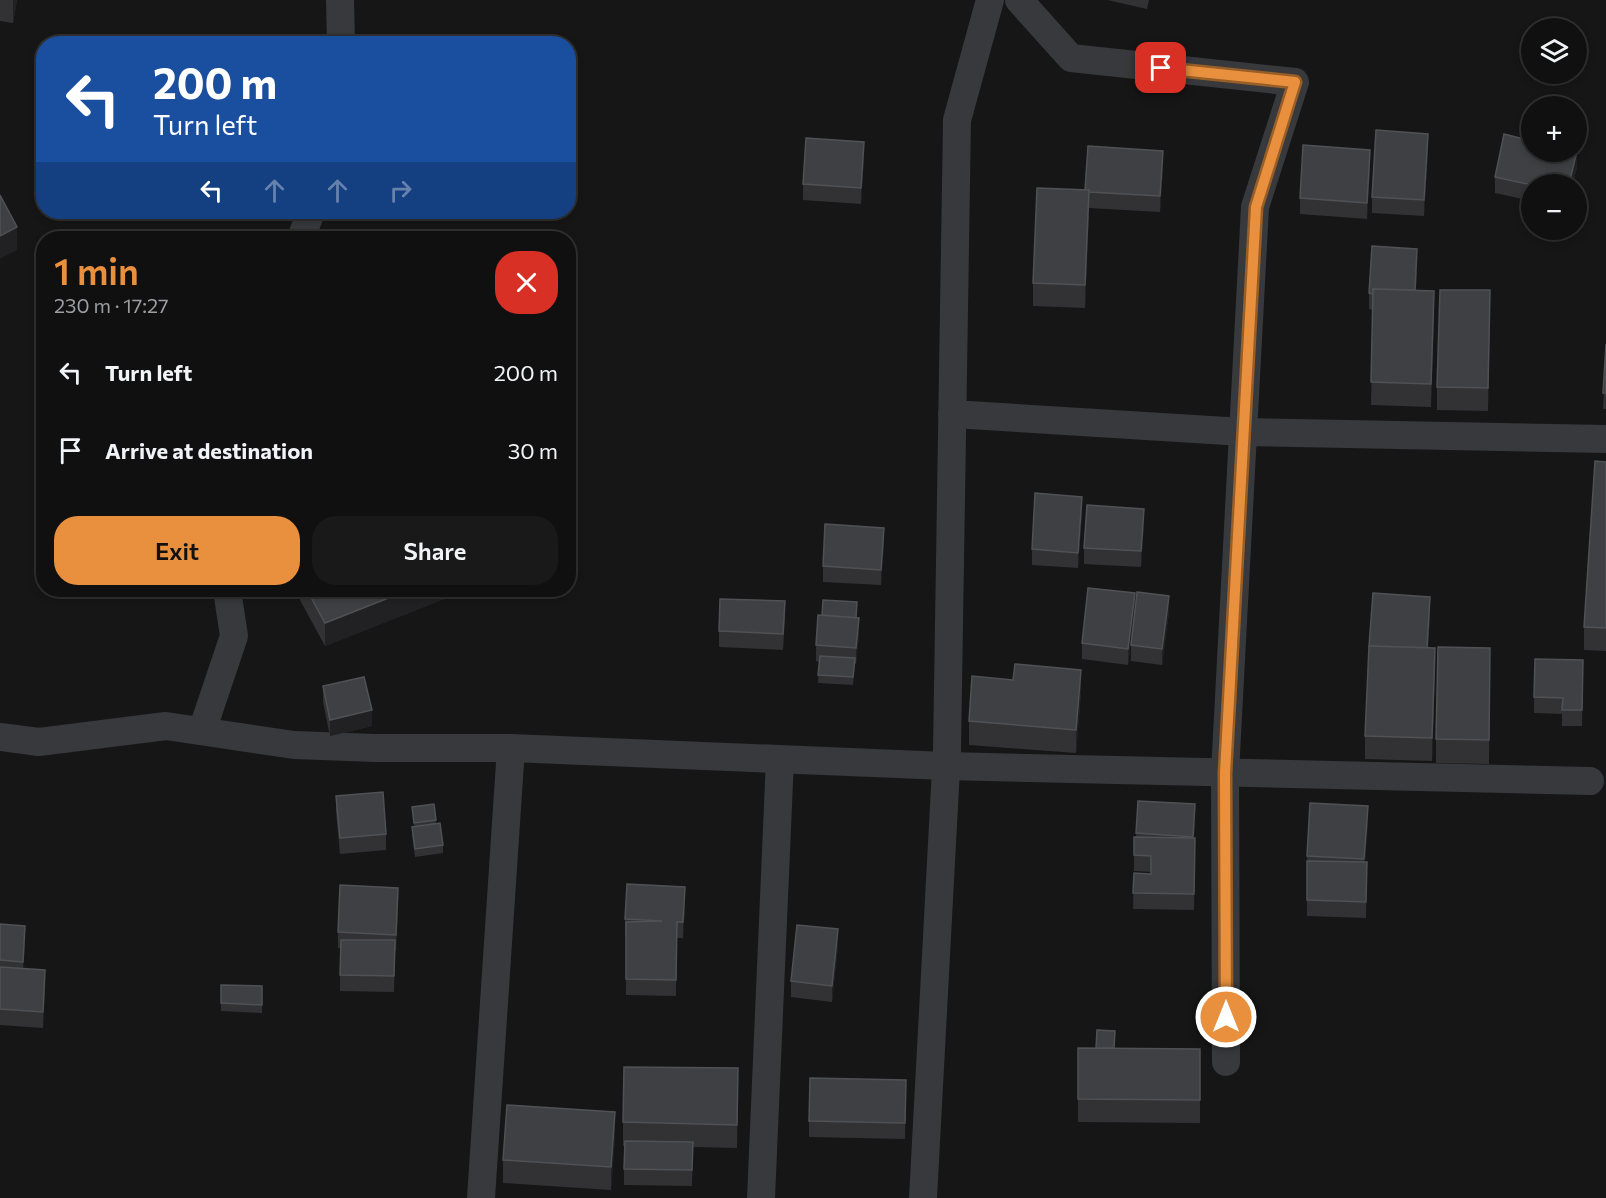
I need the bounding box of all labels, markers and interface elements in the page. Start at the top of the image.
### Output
map controls [1521,18,1587,240]
button: layers [1521,18,1587,84]
pin [1135,42,1186,93]
icon: arrive [1144,51,1177,84]
text: 200 m [153,56,277,108]
icon: left [54,60,132,138]
button: + [1521,96,1587,162]
text: Turn left [153,108,257,141]
icon: left [195,174,228,207]
icon: ahead [258,174,291,207]
icon: ahead [321,174,354,207]
icon: right [384,174,417,207]
button: − [1521,174,1587,240]
text: 1 min [54,248,139,292]
button: close [495,251,558,314]
text: 230 m · 17:27 [54,293,169,317]
icon: left [54,356,87,389]
text: Turn left [105,359,192,386]
text: 200 m [494,359,558,386]
icon: arrive [54,434,87,467]
text: Arrive at destination [105,437,313,464]
text: 30 m [508,437,558,464]
button: Exit [54,516,300,585]
button: Share [312,516,558,585]
position arrow [1194,985,1258,1049]

